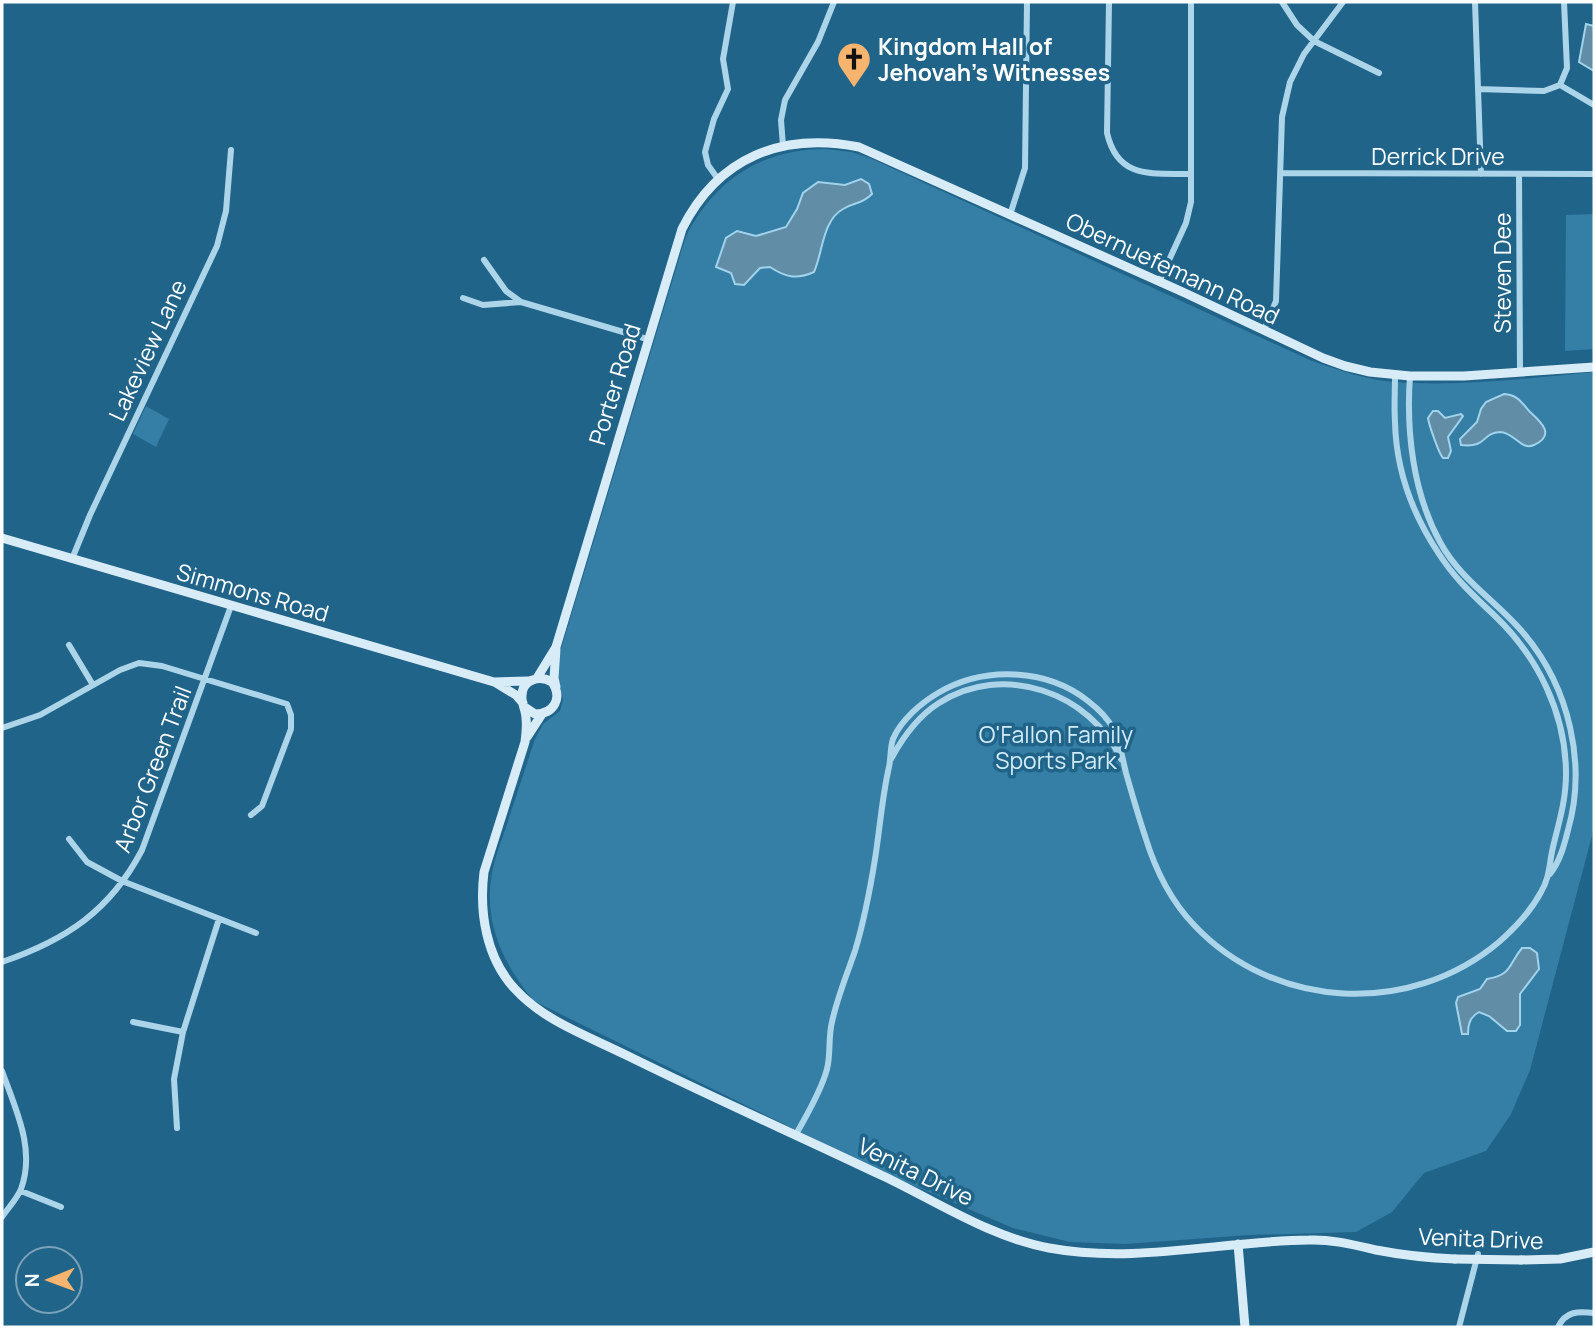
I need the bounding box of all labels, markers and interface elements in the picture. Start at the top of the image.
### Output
place label: Kingdom Hall of Jehovah's Witnesses [878,30,1110,88]
church icon: Kingdom Hall of Jehovah's Witnesses [835,40,873,89]
street label: Derrick Drive [1371,140,1505,172]
street label: Obernuefemann Road [1061,204,1285,332]
street label: Steven Dee [1486,213,1518,333]
street label: Lakeview Lane [100,274,194,426]
street label: Porter Road [580,319,648,449]
street label: Simmons Road [173,555,333,629]
street label: Arbor Green Trail [106,681,198,857]
park label: O'Fallon Family Sports Park [979,718,1133,776]
street label: Venita Drive [853,1129,979,1213]
street label: Venita Drive [1418,1220,1544,1256]
north arrow [14,1245,84,1315]
text: N [19,1273,45,1287]

